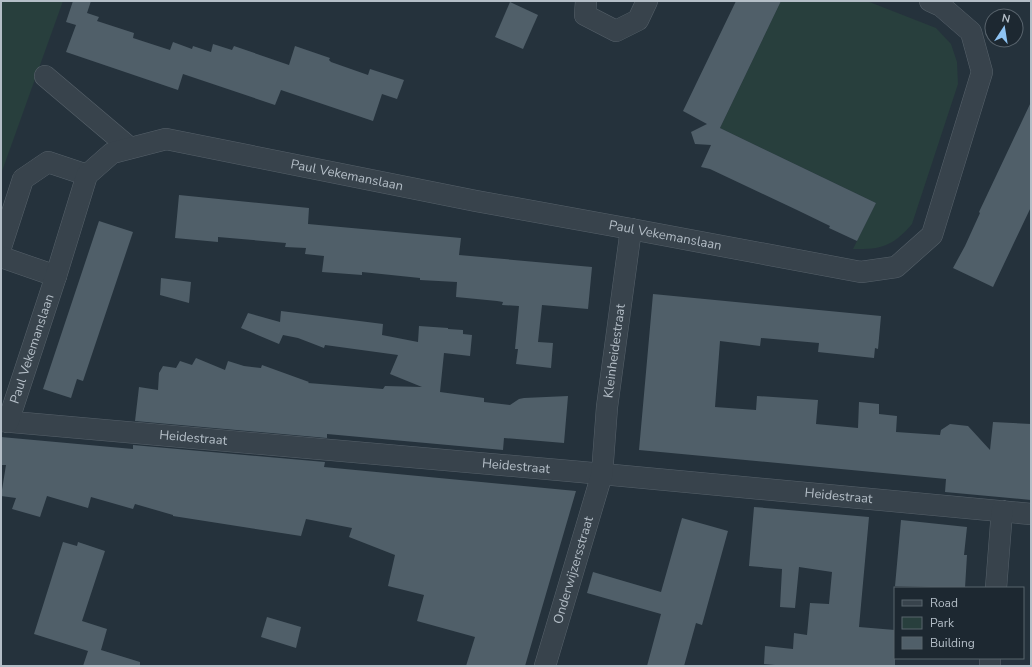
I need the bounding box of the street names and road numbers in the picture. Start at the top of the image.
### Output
street label: Paul Vekemanslaan [289,155,405,195]
street label: Paul Vekemanslaan [607,216,723,255]
street label: Paul Vekemanslaan [6,292,58,406]
street label: Kleinheidestraat [599,302,630,399]
street label: Heidestraat [159,426,228,450]
street label: Heidestraat [481,454,551,478]
street label: Heidestraat [804,484,874,508]
street label: Onderwijzersstraat [549,514,598,626]

